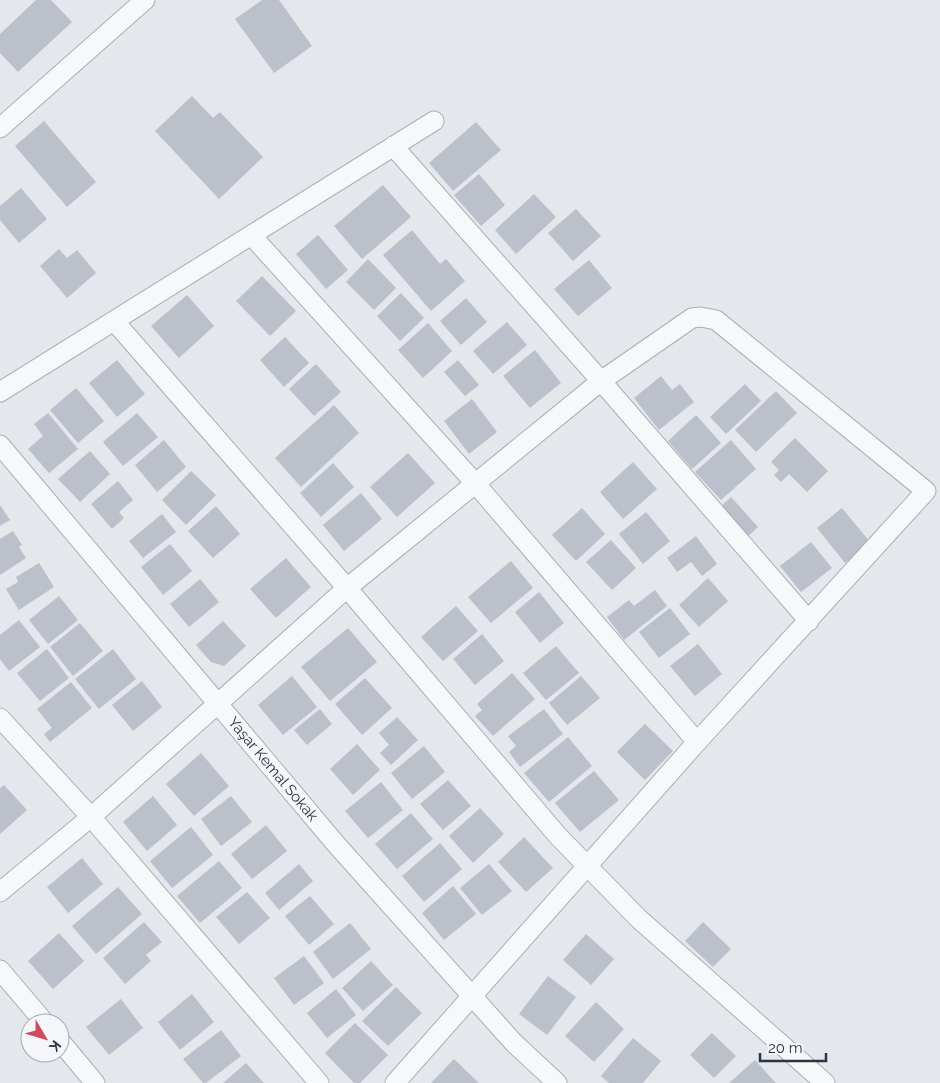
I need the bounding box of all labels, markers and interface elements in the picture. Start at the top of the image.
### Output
street label: Yaşar Kemal Sokak [224,713,322,825]
north arrow [20,1013,70,1063]
scale bar [760,1030,826,1062]
text: K [46,1037,64,1055]
text: 20 m [768,1039,803,1057]

